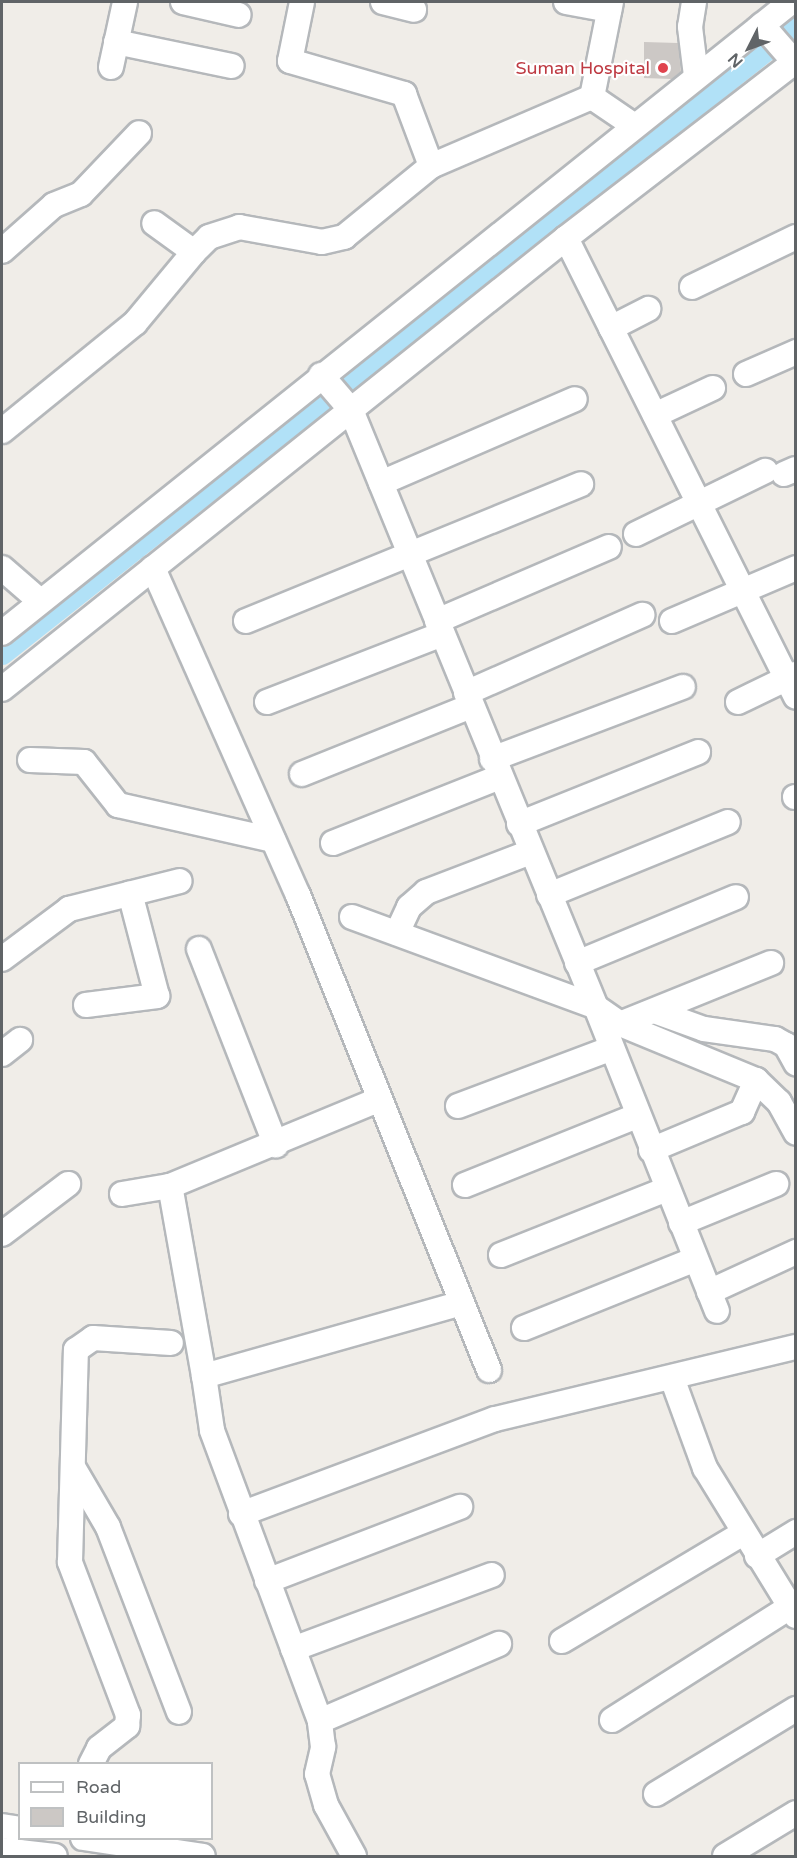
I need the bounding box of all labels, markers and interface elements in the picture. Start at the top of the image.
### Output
north arrow [719,18,779,78]
text: N [724,49,747,72]
place label: Suman Hospital [516,57,650,79]
marker: Suman Hospital [654,59,672,77]
legend [18,1762,213,1840]
text: Road [76,1776,121,1798]
text: Building [76,1806,146,1828]

